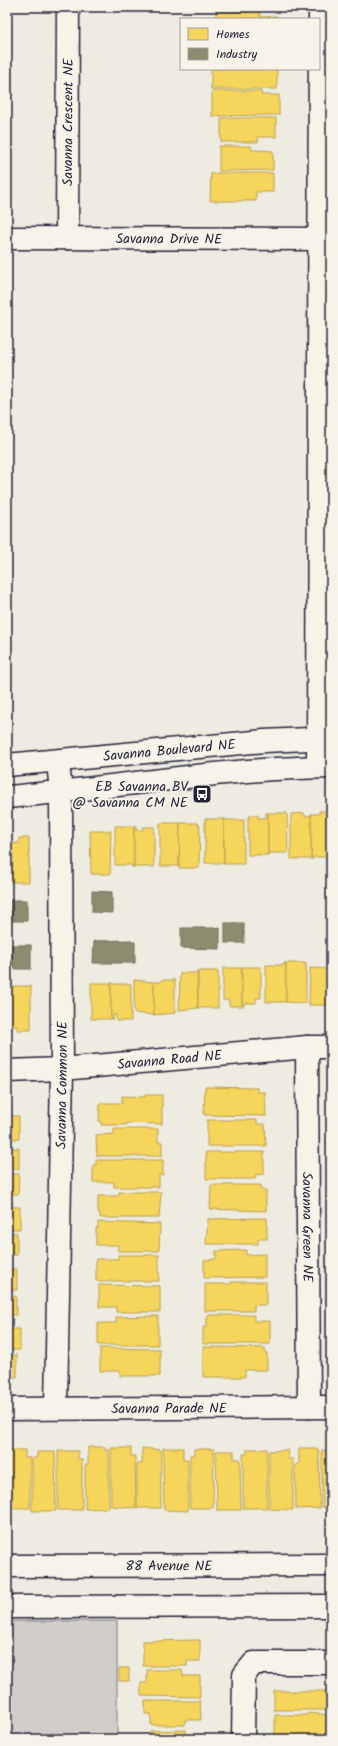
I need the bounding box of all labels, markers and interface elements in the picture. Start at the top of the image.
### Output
legend [180,18,320,70]
text: Homes [216,25,250,44]
text: Industry [216,45,258,64]
street label: Savanna Crescent NE [57,57,80,186]
street label: Savanna Drive NE [116,228,223,251]
street label: Savanna Boulevard NE [102,734,237,768]
place label: EB Savanna BV @ Savanna CM NE [73,776,190,814]
bus stop icon: EB Savanna BV @ Savanna CM NE [191,783,213,805]
street label: Savanna Common NE [51,1020,74,1149]
street label: Savanna Road NE [116,1045,224,1076]
street label: Savanna Green NE [296,1172,318,1283]
street label: Savanna Parade NE [111,1398,228,1420]
street label: 88 Avenue NE [125,1555,213,1578]

